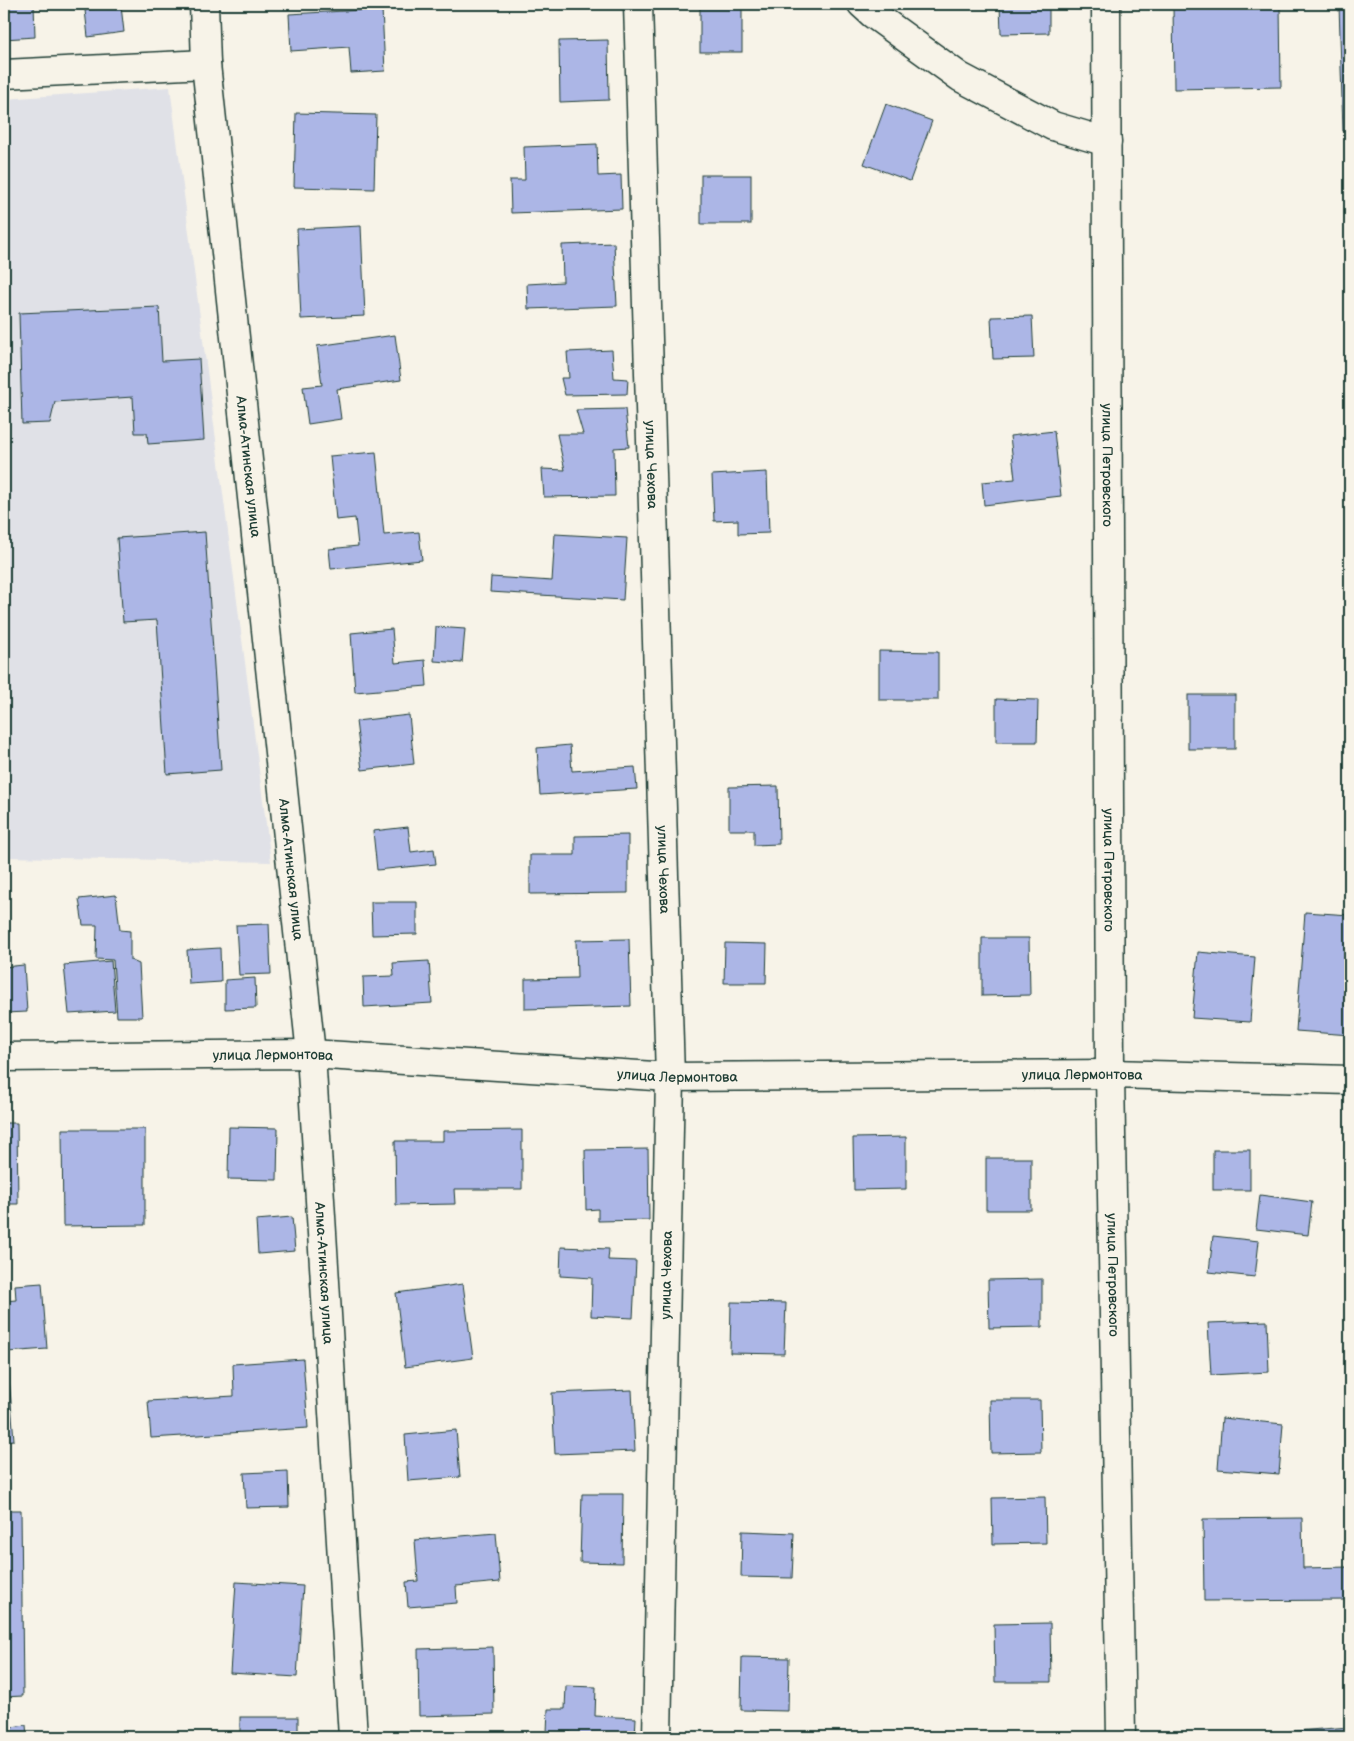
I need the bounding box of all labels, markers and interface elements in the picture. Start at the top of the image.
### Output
street label: Алма-Атинская улица [232,394,264,539]
street label: улица Петровского [1098,403,1116,527]
street label: улица Чехова [641,420,661,510]
street label: Алма-Атинская улица [275,797,307,942]
street label: улица Петровского [1100,808,1117,932]
street label: улица Чехова [653,825,673,915]
street label: улица Лермонтова [213,1046,335,1064]
street label: улица Лермонтова [616,1066,738,1086]
street label: улица Лермонтова [1022,1066,1144,1084]
street label: Алма-Атинская улица [311,1200,337,1345]
street label: улица Петровского [1103,1213,1122,1337]
street label: улица Чехова [657,1230,676,1320]

